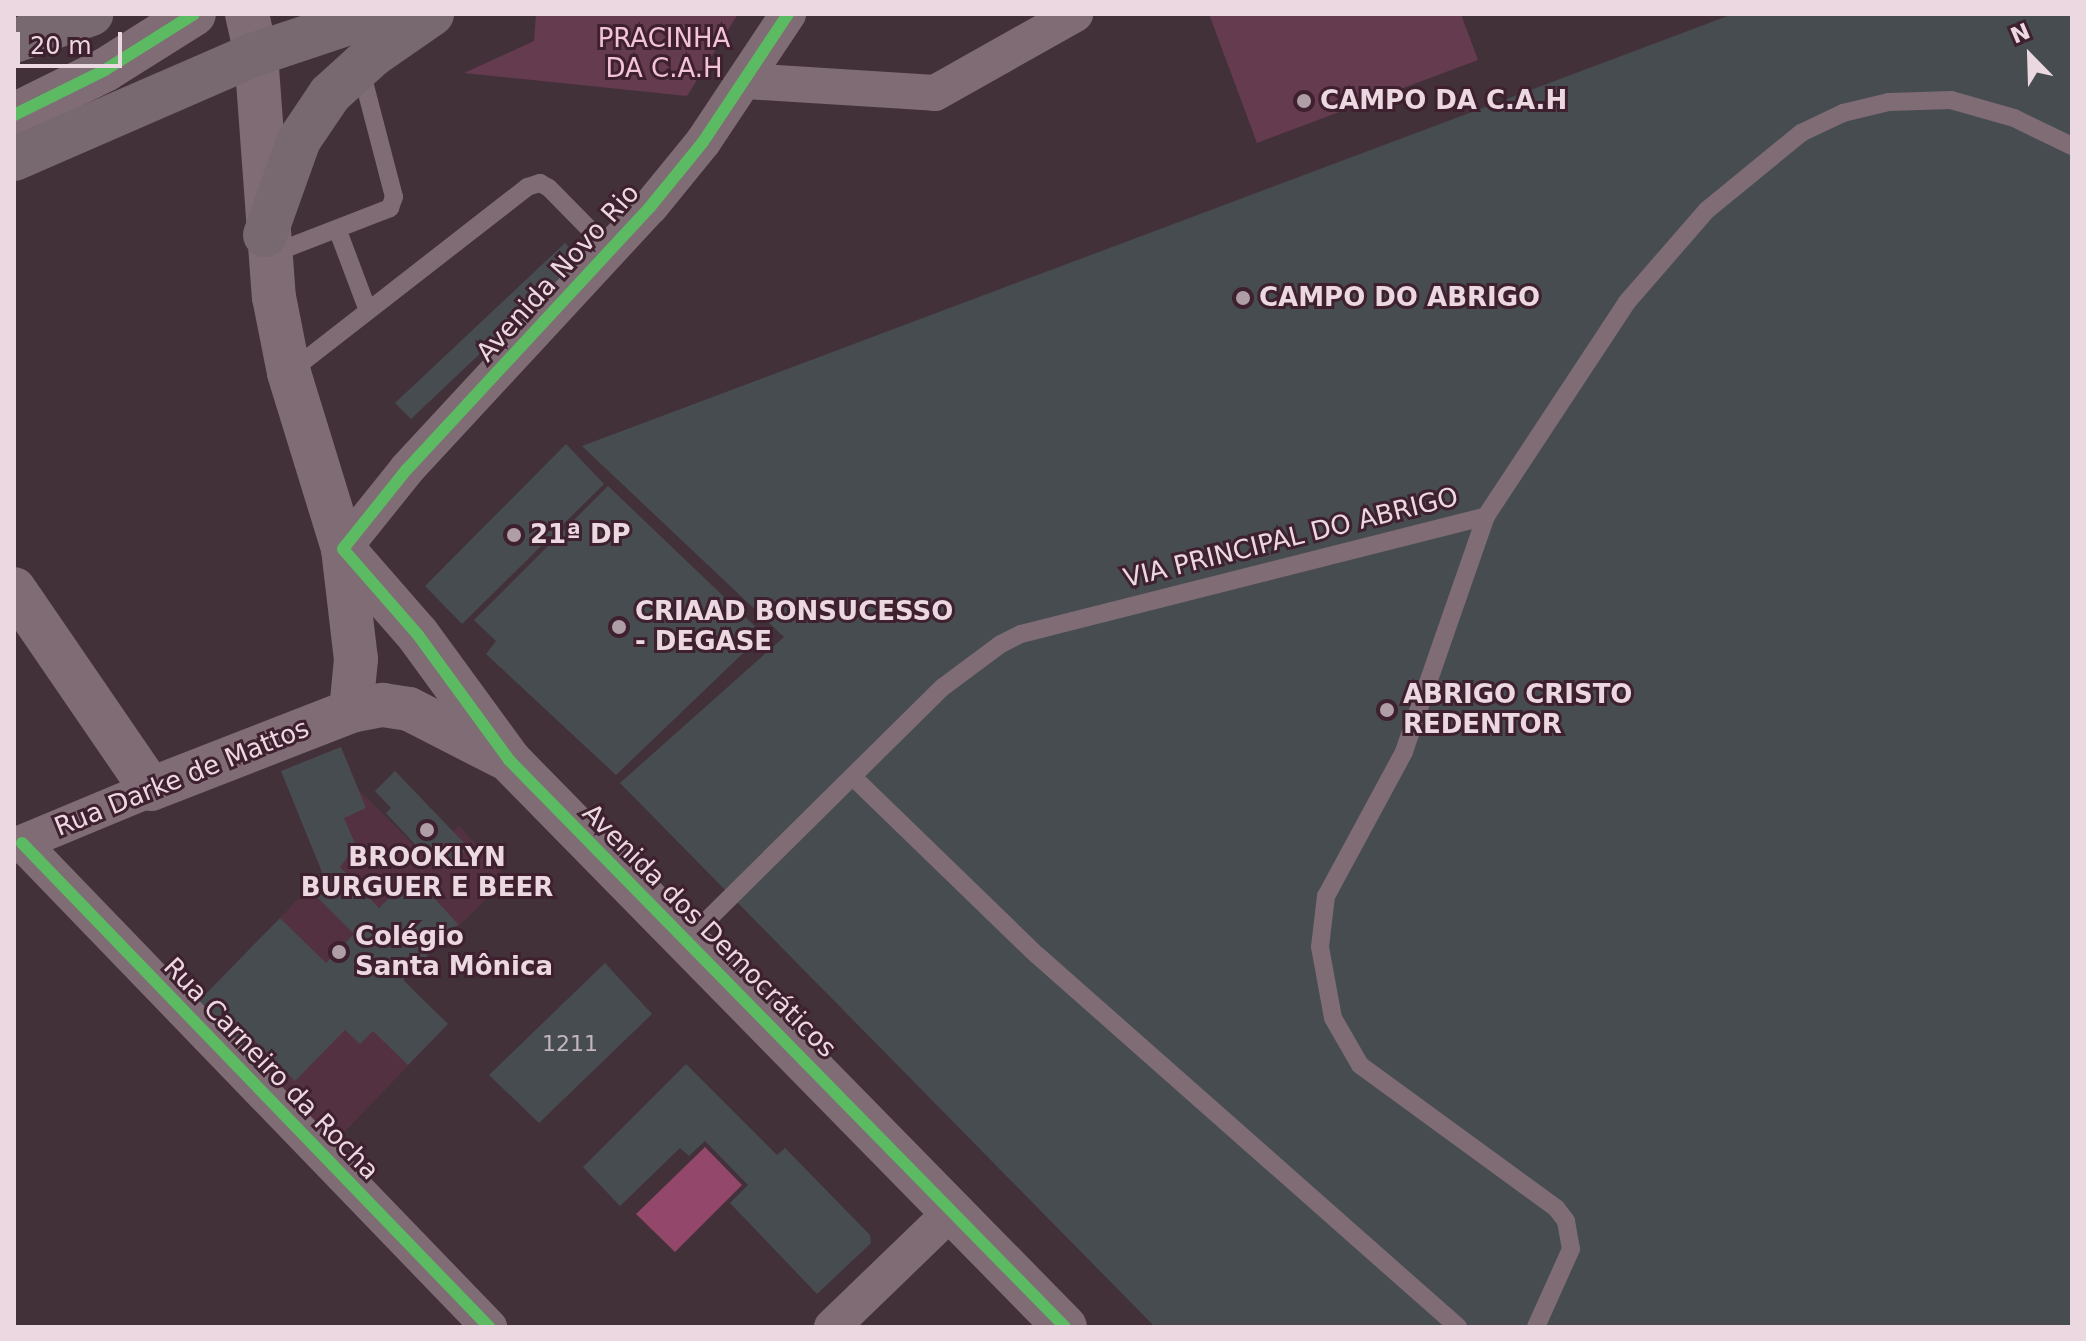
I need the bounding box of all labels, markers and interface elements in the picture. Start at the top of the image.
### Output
scale bar [20,16,126,66]
north arrow [1990,16,2070,96]
text: N [2007,18,2034,49]
park label: PRACINHA DA C.A.H [598,23,730,84]
text: 20 m [30,32,92,60]
place label: CAMPO DA C.A.H [1320,85,1567,117]
marker: CAMPO DA C.A.H [1295,92,1313,110]
street label: Avenida Novo Rio [470,178,646,368]
place label: CAMPO DO ABRIGO [1259,282,1540,314]
marker: CAMPO DO ABRIGO [1234,289,1252,307]
street label: VIA PRINCIPAL DO ABRIGO [1121,481,1461,595]
place label: 21ª DP [530,519,631,551]
marker: 21ª DP [505,526,523,544]
place label: CRIAAD BONSUCESSO - DEGASE [635,596,953,658]
marker: CRIAAD BONSUCESSO - DEGASE [610,618,628,636]
place label: ABRIGO CRISTO REDENTOR [1403,679,1632,740]
marker: ABRIGO CRISTO REDENTOR [1378,701,1396,719]
street label: Rua Darke de Mattos [50,713,314,843]
street label: Avenida dos Democráticos [576,798,842,1064]
marker: BROOKLYN BURGUER E BEER [418,821,436,839]
place label: BROOKLYN BURGUER E BEER [301,842,553,904]
place label: Colégio Santa Mônica [355,921,553,982]
marker: Colégio Santa Mônica [330,943,348,961]
street label: Rua Carneiro da Rocha [157,952,385,1186]
house number: 1211 [542,1031,598,1057]

